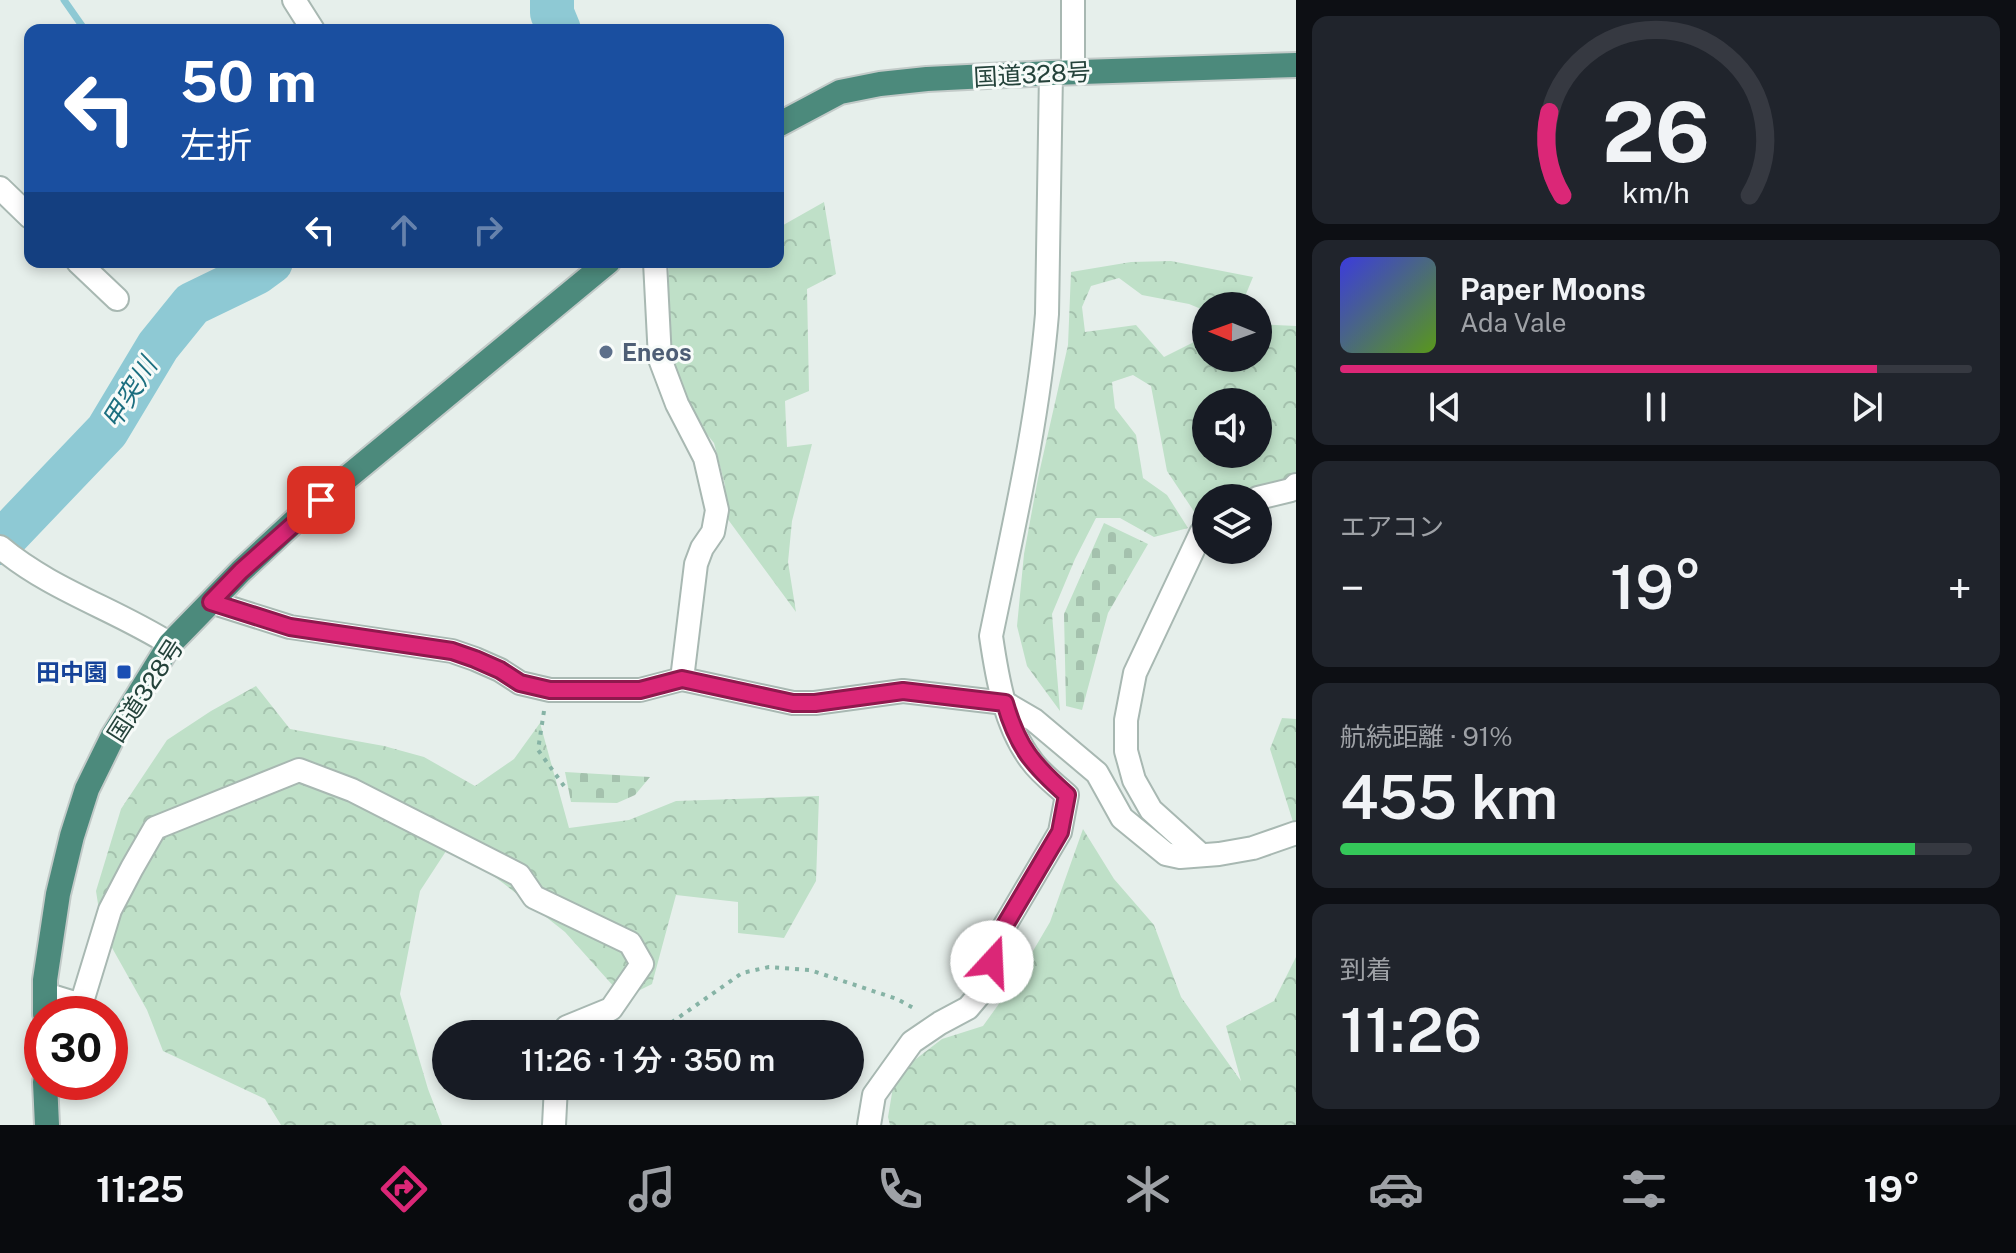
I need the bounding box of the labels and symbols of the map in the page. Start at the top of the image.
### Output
street label: 国道328号 [973,57,1091,91]
north arrow [1192,292,1272,372]
place label: Eneos [622,338,692,366]
marker: Eneos [597,343,615,361]
water label: 甲突川 [95,349,164,434]
pin [287,466,355,534]
street label: 国道328号 [101,633,189,747]
place label: 田中園 [36,658,108,686]
marker: 田中園 [115,663,133,681]
position arrow [950,920,1034,1004]
speed limit sign: 30 [24,996,128,1100]

